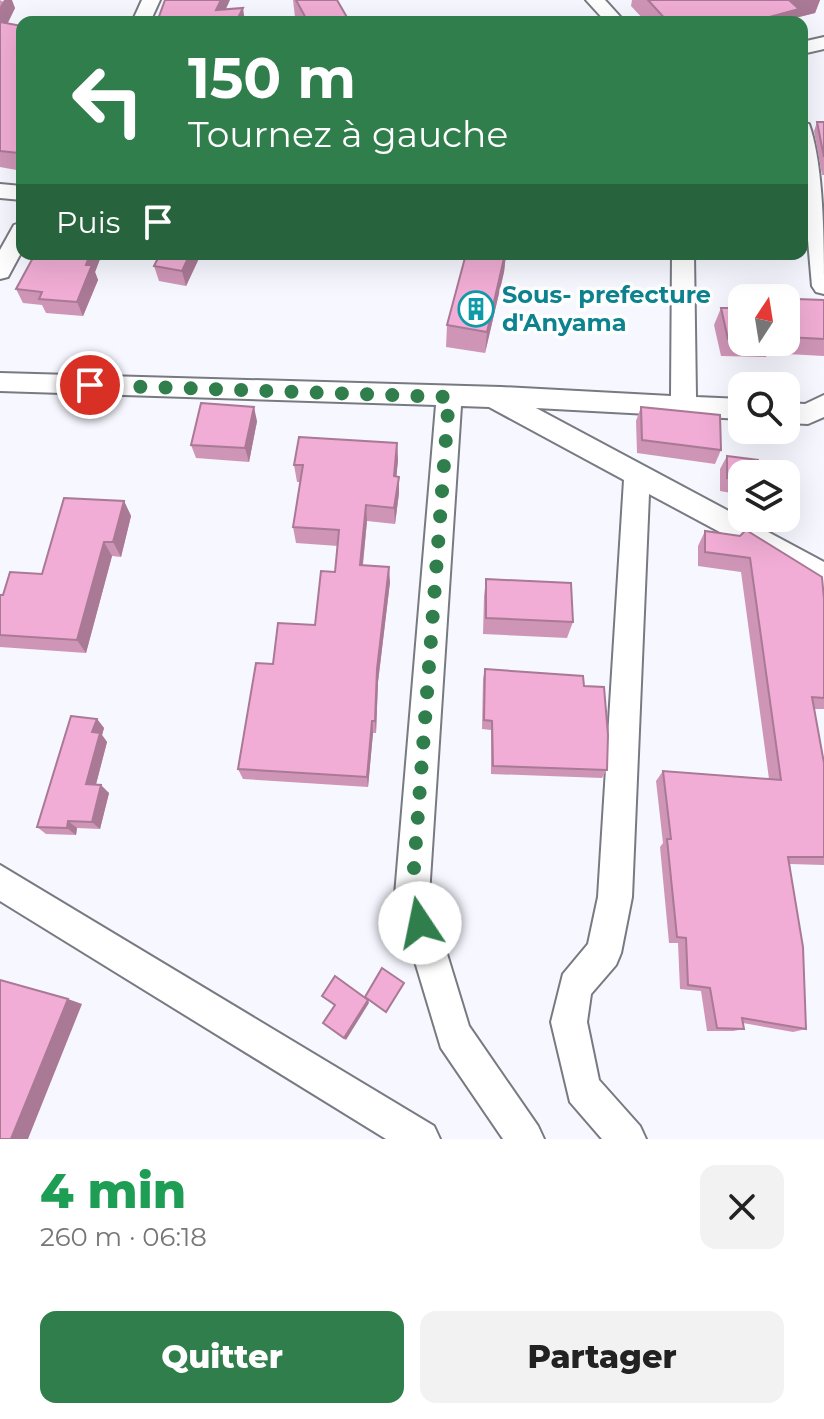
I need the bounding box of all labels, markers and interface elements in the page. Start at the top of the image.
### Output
text: 150 m [188,44,356,112]
icon: left [56,48,160,152]
text: Tournez à gauche [188,112,508,156]
icon: arrive [136,200,180,244]
text: Puis [56,204,120,241]
place label: Sous- prefecture d'Anyama [502,280,711,337]
north arrow [728,284,800,356]
map controls [728,284,800,532]
building icon: Sous- prefecture d'Anyama [457,290,495,328]
pin [56,351,124,419]
icon: arrive [68,363,112,407]
button: search [728,372,800,444]
button: layers [728,460,800,532]
position arrow [378,881,462,965]
text: 4 min [40,1162,186,1220]
button: close [700,1165,784,1249]
text: 260 m · 06:18 [40,1221,207,1253]
button: Quitter [40,1311,404,1403]
button: Partager [420,1311,784,1403]

